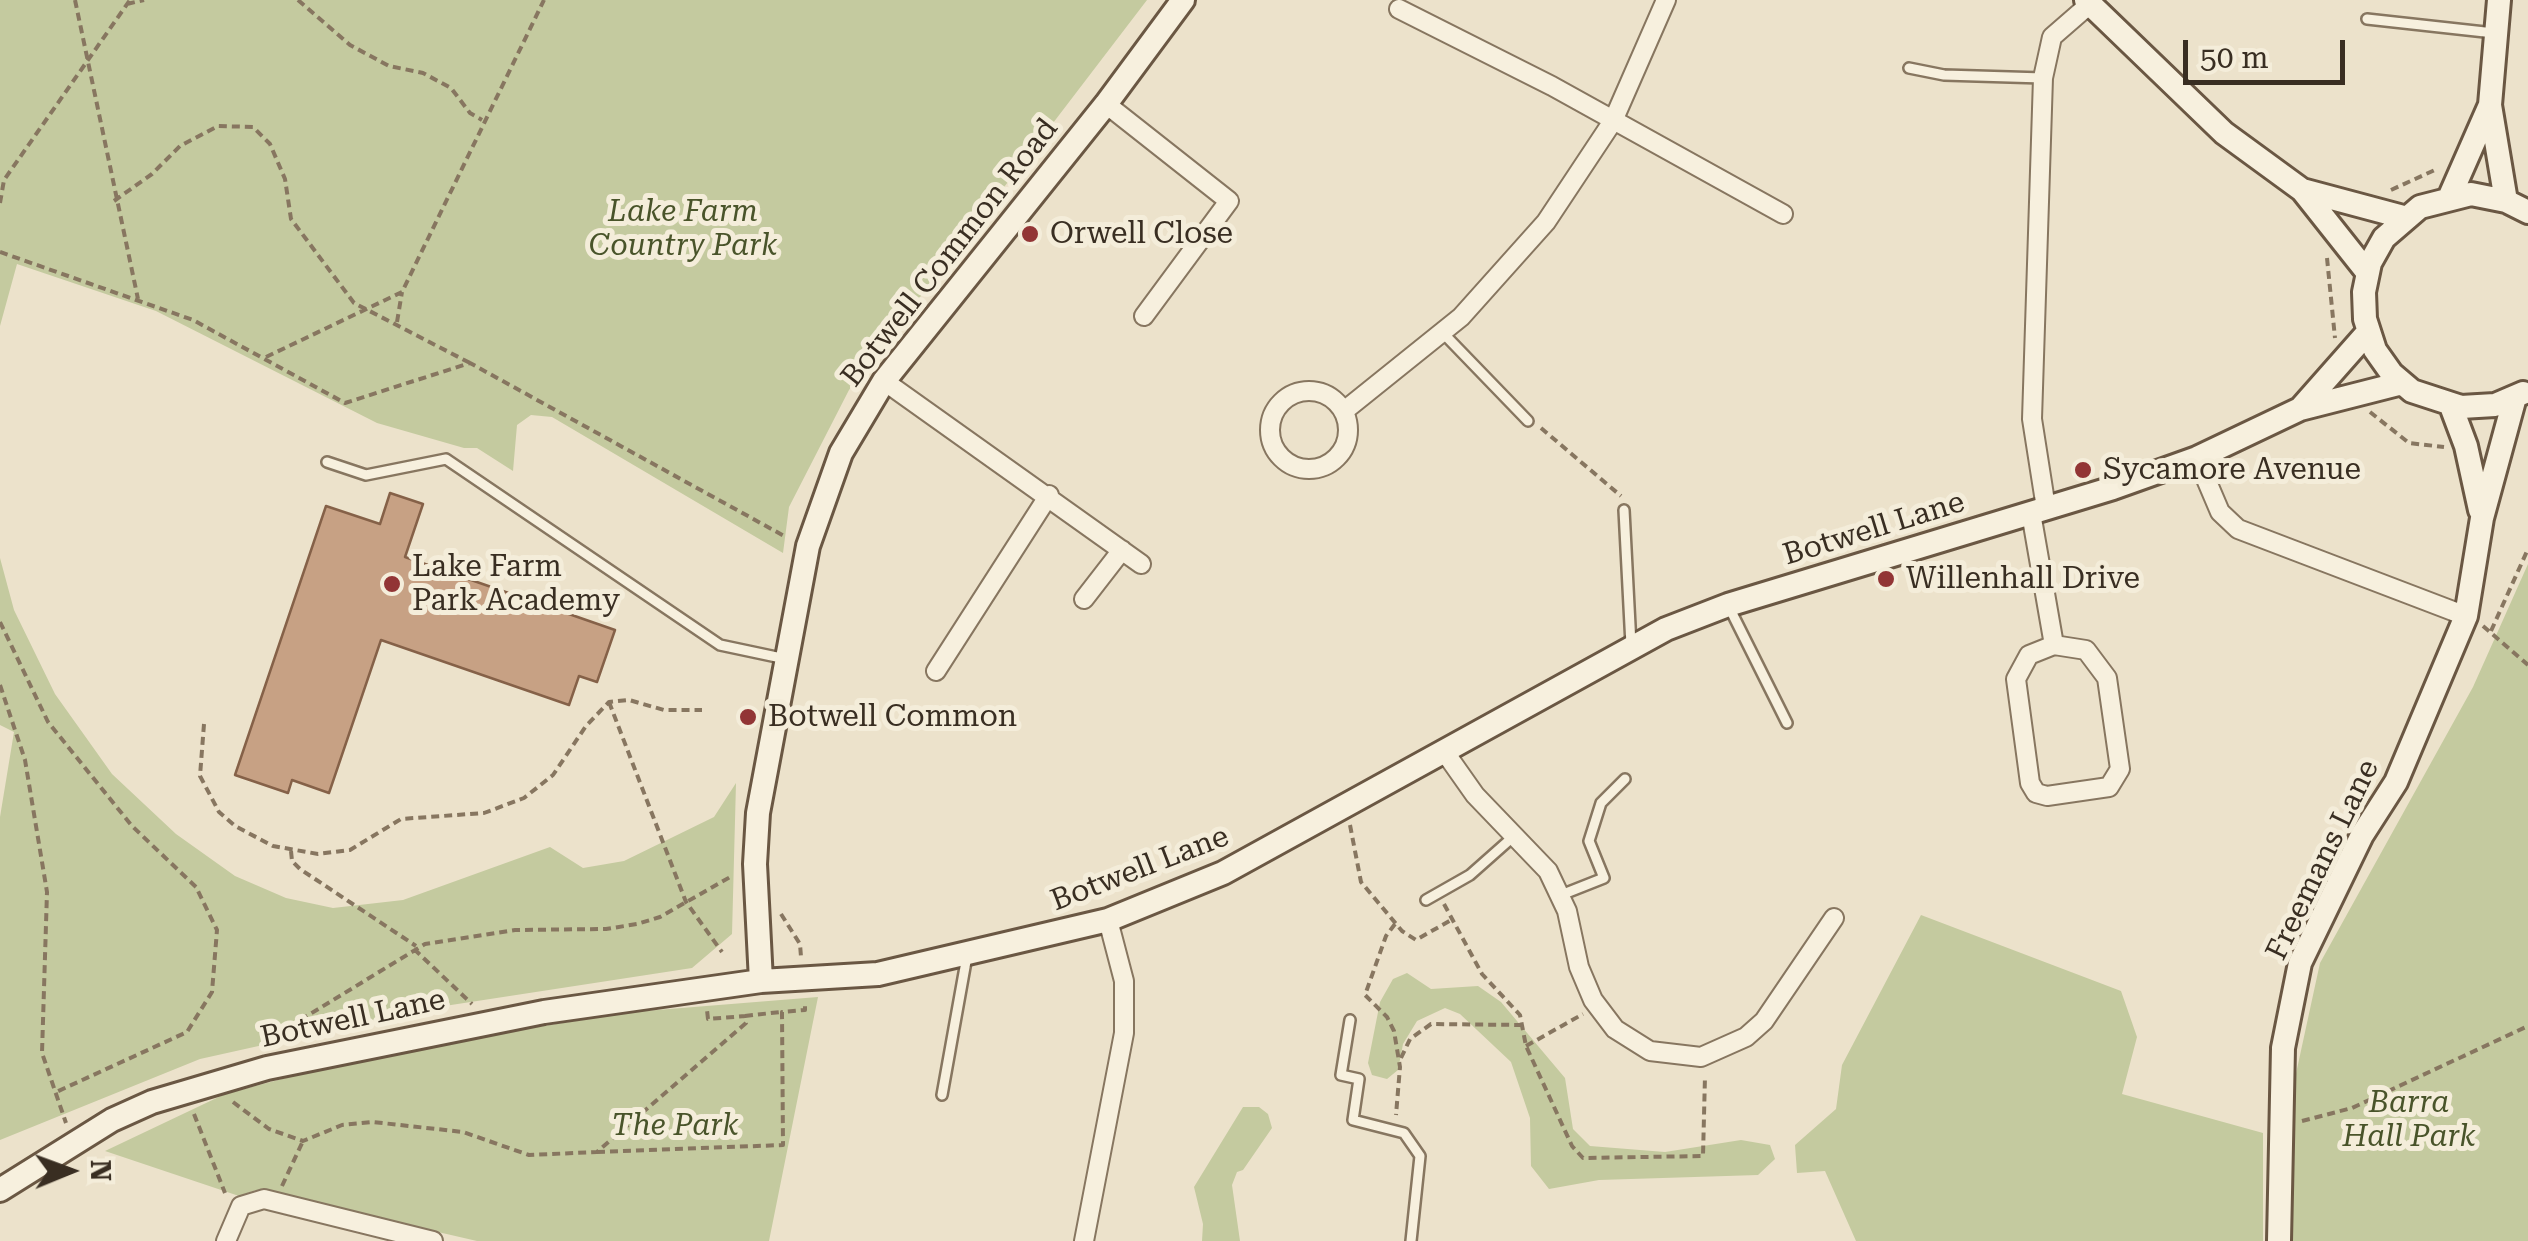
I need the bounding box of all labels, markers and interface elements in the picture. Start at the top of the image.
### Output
scale bar [2188,20,2350,82]
text: 50 m [2200,40,2269,75]
street label: Botwell Common Road [834,112,1066,394]
park label: Lake Farm Country Park [589,194,777,264]
place label: Orwell Close [1050,216,1233,252]
marker: Orwell Close [1019,223,1041,245]
place label: Sycamore Avenue [2103,452,2361,488]
marker: Sycamore Avenue [2072,459,2094,481]
street label: Botwell Lane [1779,484,1969,574]
place label: Lake Farm Park Academy [412,549,620,620]
place label: Willenhall Drive [1906,561,2140,597]
marker: Willenhall Drive [1875,568,1897,590]
marker: Lake Farm Park Academy [381,573,403,595]
place label: Botwell Common [768,699,1017,735]
marker: Botwell Common [737,706,759,728]
street label: Freemans Lane [2259,754,2387,966]
street label: Botwell Lane [1046,819,1234,919]
street label: Botwell Lane [258,982,448,1056]
park label: Barra Hall Park [2342,1085,2476,1156]
park label: The Park [612,1108,738,1144]
north arrow [20,1121,120,1221]
text: N [84,1159,117,1182]

